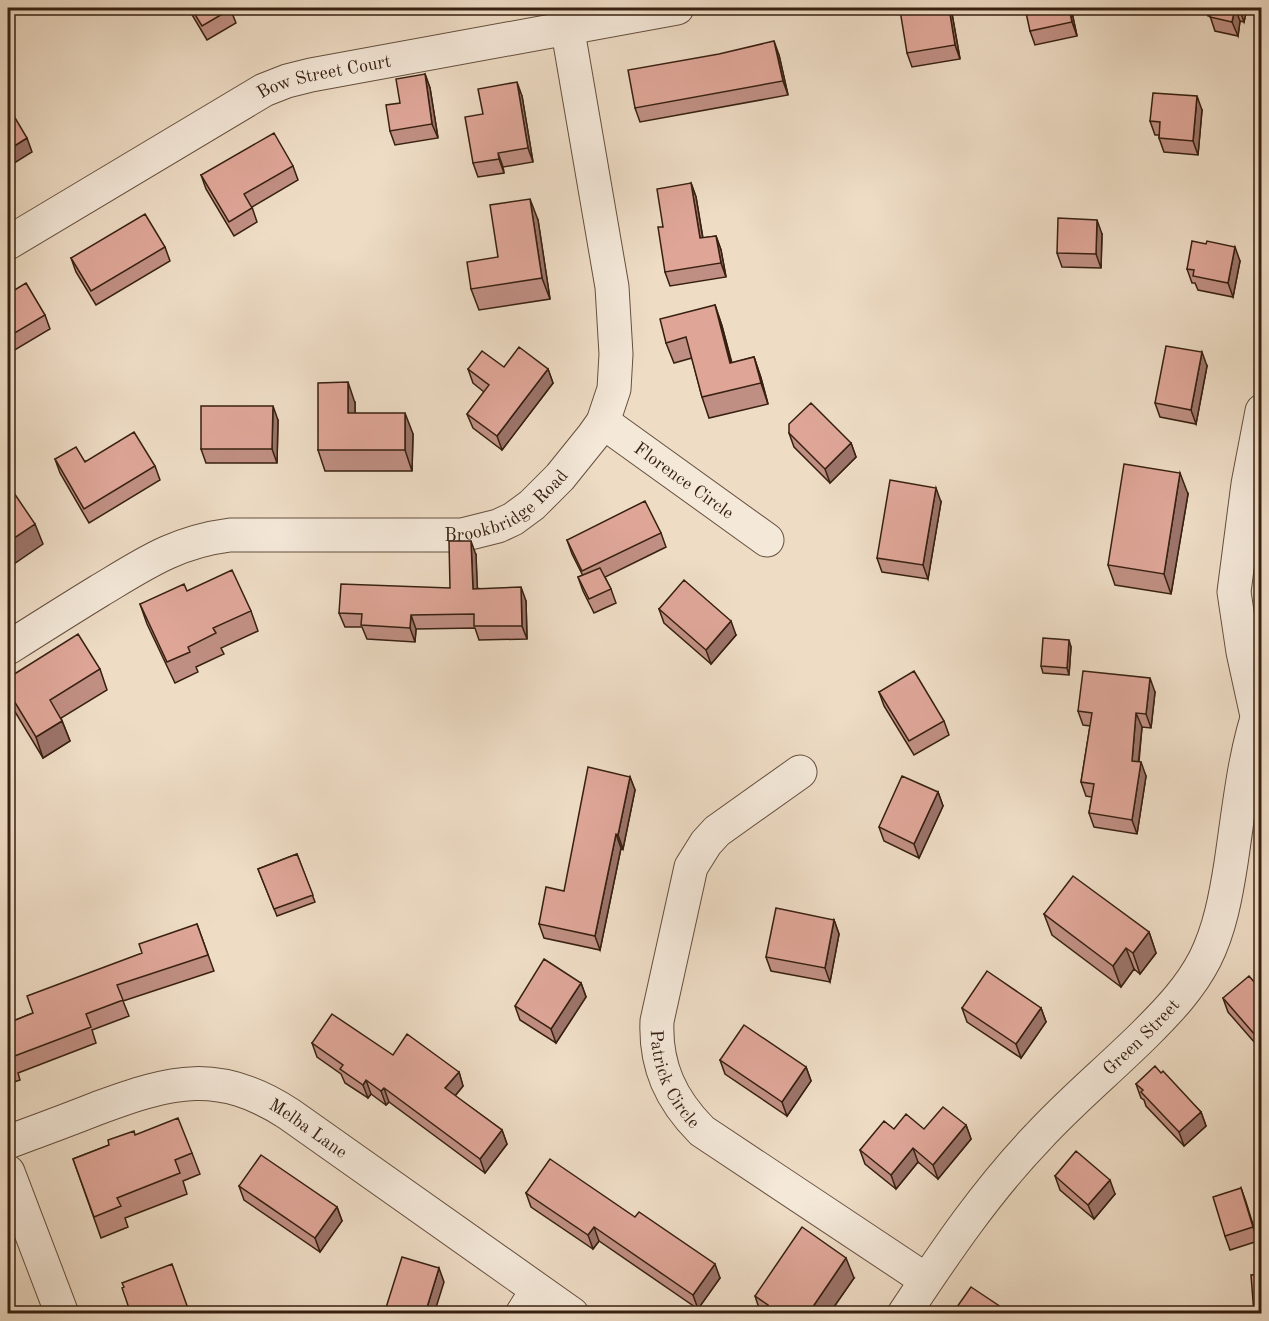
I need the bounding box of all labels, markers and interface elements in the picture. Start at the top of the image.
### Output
street label: Bow Street Court [254,53,392,102]
street label: Florence Circle [630,439,737,523]
street label: Brookbridge Road [444,467,572,545]
street label: Green Street [1100,996,1183,1079]
street label: Patrick Circle [647,1029,703,1132]
street label: Melba Lane [266,1096,350,1162]

